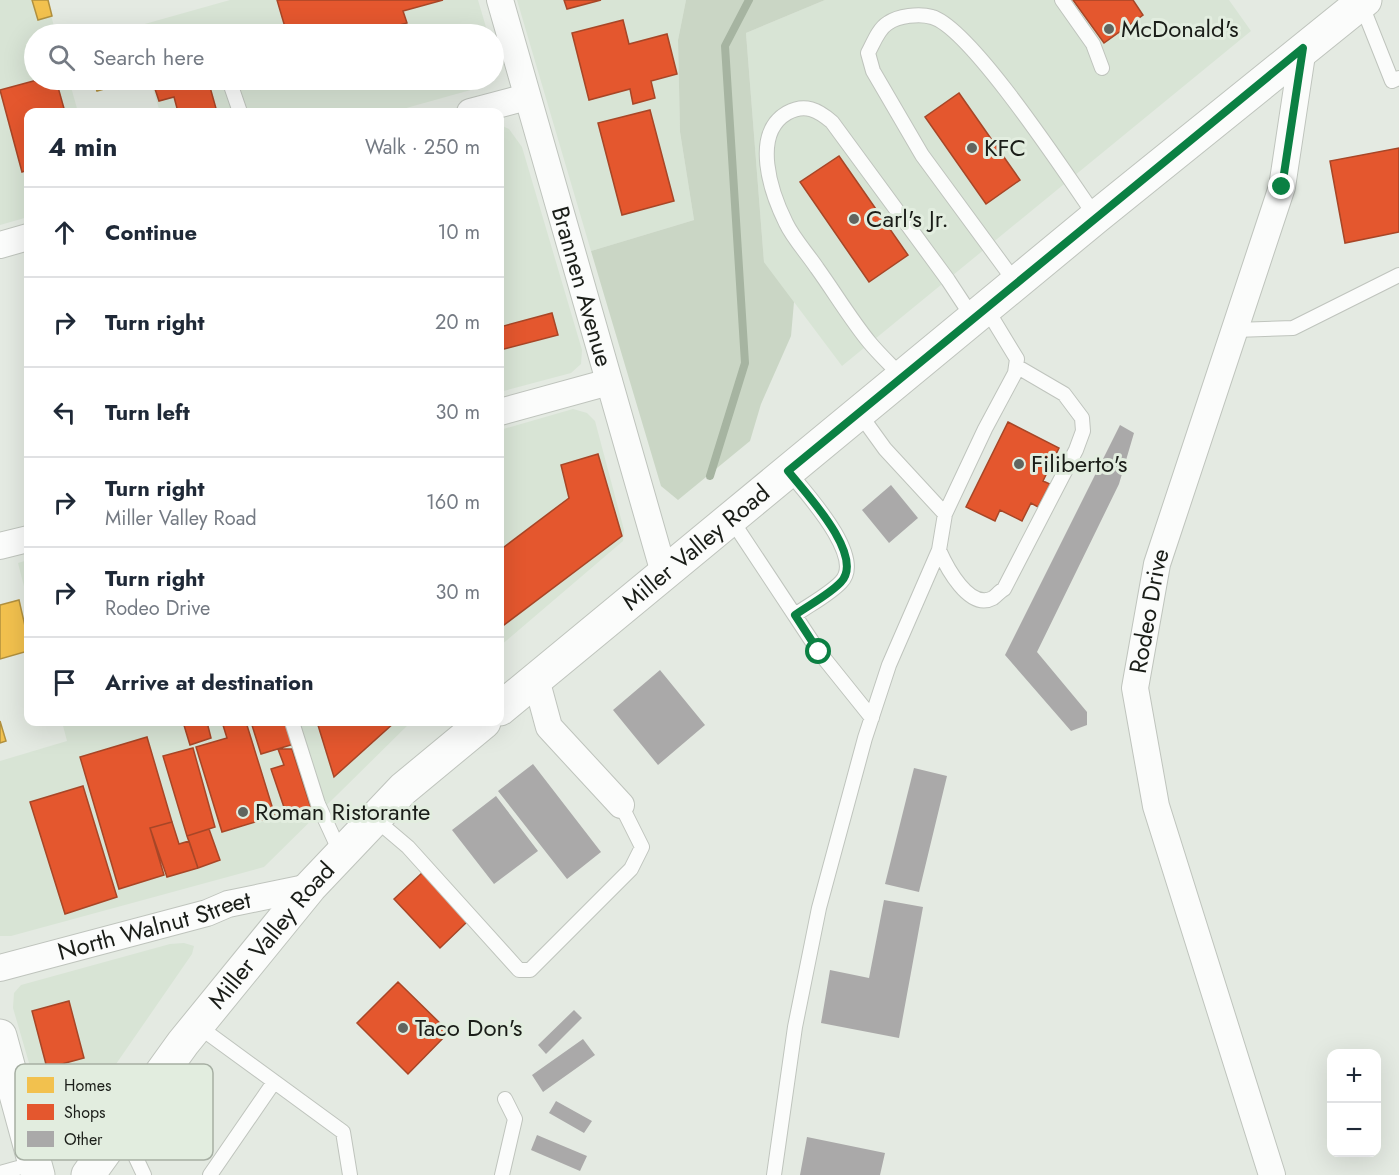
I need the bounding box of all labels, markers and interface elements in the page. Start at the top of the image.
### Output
place label: McDonald's [1121,11,1239,46]
marker: McDonald's [1102,22,1116,36]
search box [24,24,504,90]
icon: search [45,41,78,74]
text: Search here [93,41,204,73]
text: 4 min [48,128,117,166]
place label: KFC [984,130,1026,165]
text: Walk · 250 m [365,133,480,162]
marker: KFC [965,141,979,155]
route end [1268,173,1294,199]
place label: Carl's Jr. [866,201,949,236]
street label: Brannen Avenue [543,202,622,371]
marker: Carl's Jr. [847,212,861,226]
icon: ahead [48,216,81,249]
text: Continue [105,216,197,248]
text: 10 m [437,218,480,247]
icon: right [48,306,81,339]
text: Turn right [105,306,205,338]
text: 20 m [435,308,480,337]
icon: left [48,396,81,429]
text: Turn left [105,396,190,428]
text: 30 m [435,398,480,427]
place label: Filiberto's [1031,446,1128,481]
marker: Filiberto's [1012,457,1026,471]
text: Turn right [105,472,205,504]
street label: Miller Valley Road [614,475,777,618]
icon: right [48,486,81,519]
text: 160 m [426,488,480,517]
text: Miller Valley Road [105,504,257,533]
street label: Rodeo Drive [1120,544,1178,676]
text: Turn right [105,562,205,594]
icon: right [48,576,81,609]
text: 30 m [435,578,480,607]
text: Rodeo Drive [105,594,210,623]
route start [805,638,831,664]
icon: arrive [48,666,81,699]
text: Arrive at destination [105,666,314,698]
place label: Roman Ristorante [255,794,430,829]
marker: Roman Ristorante [236,805,250,819]
street label: Miller Valley Road [200,853,343,1016]
street label: North Walnut Street [54,882,254,969]
place label: Taco Don's [415,1010,523,1045]
marker: Taco Don's [396,1021,410,1035]
map controls [1327,1049,1381,1157]
button: + [1327,1049,1381,1103]
legend [15,1064,213,1160]
text: Homes [64,1074,111,1097]
text: Shops [64,1101,105,1124]
button: − [1327,1103,1381,1157]
text: Other [64,1128,103,1151]

